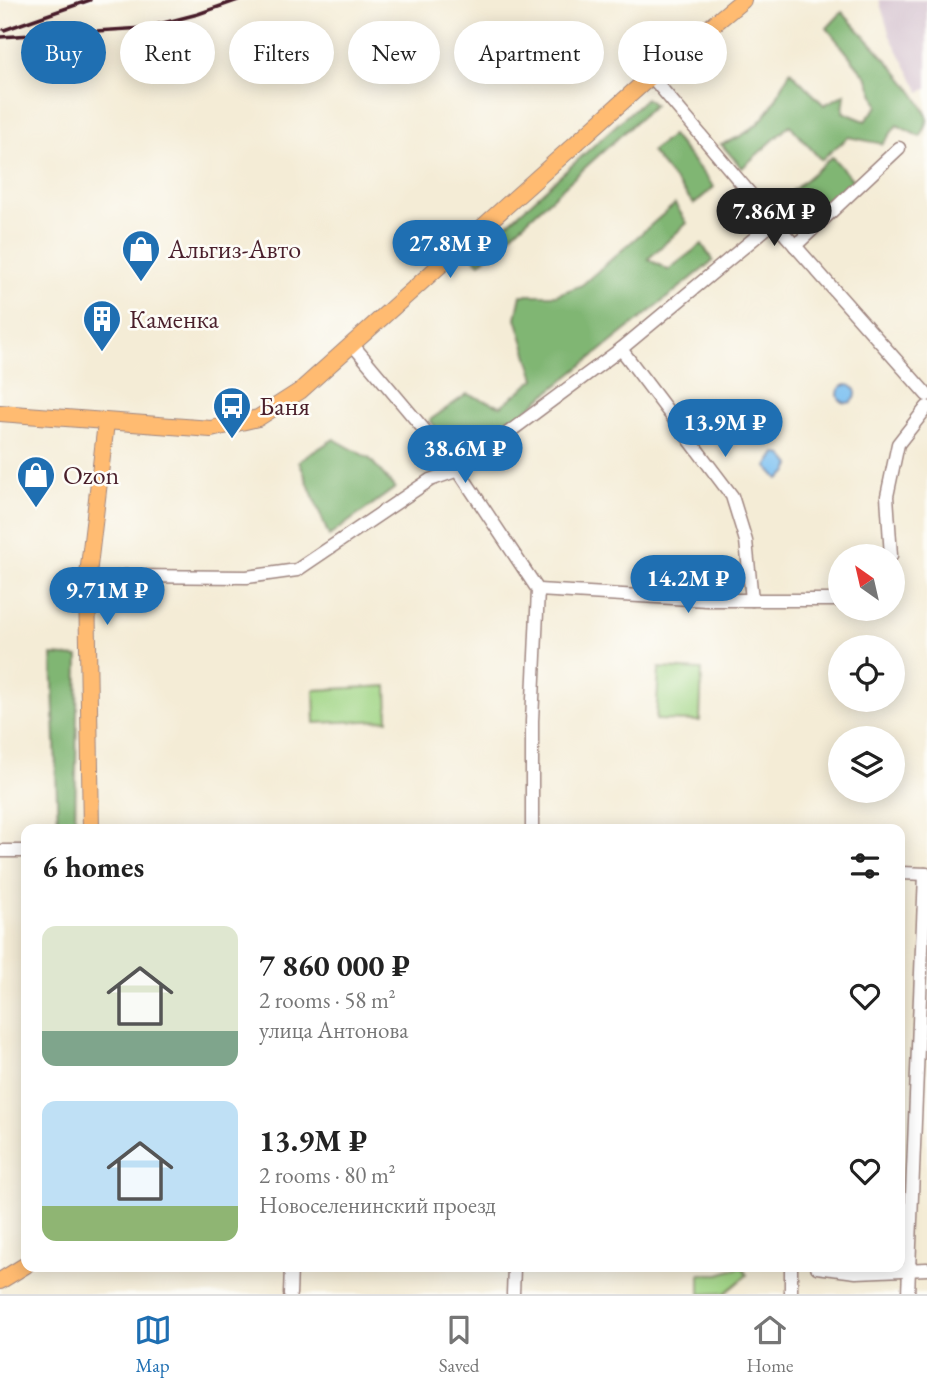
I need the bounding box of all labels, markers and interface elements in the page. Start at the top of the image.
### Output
chip: Buy [21,21,106,84]
chip: Rent [120,21,215,84]
chip: Filters [229,21,334,84]
chip: New [348,21,440,84]
chip: Apartment [454,21,604,84]
chip: House [618,21,727,84]
pin: 7.86M ₽ [709,188,839,248]
text: 7.86M ₽ [733,196,815,226]
pin: 27.8M ₽ [385,220,515,280]
shop icon: Альгиз-Авто [120,228,162,283]
text: 27.8M ₽ [409,228,491,258]
place label: Альгиз-Авто [167,232,301,266]
building icon: Каменка [81,298,123,353]
place label: Каменка [129,302,220,336]
bus stop icon: Баня [211,385,253,440]
place label: Баня [259,389,310,423]
pin: 13.9M ₽ [660,400,790,459]
text: 13.9M ₽ [684,407,766,437]
pin: 38.6M ₽ [400,426,530,485]
text: 38.6M ₽ [424,433,506,463]
shop icon: Ozon [15,454,57,509]
place label: Ozon [63,458,120,492]
north arrow [828,544,905,621]
map controls [828,544,905,803]
pin: 14.2M ₽ [623,556,753,615]
text: 14.2M ₽ [647,563,729,593]
pin: 9.71M ₽ [42,568,172,627]
text: 9.71M ₽ [66,575,148,605]
button: locate [828,635,905,712]
button: layers [828,726,905,803]
text: 6 homes [42,847,144,886]
icon: filters [846,847,884,885]
text: 7 860 000 ₽ [259,946,410,985]
icon: home [98,954,182,1038]
icon: heart [846,977,884,1015]
text: 2 rooms · 58 m² [259,985,396,1015]
text: улица Антонова [259,1015,408,1045]
text: 13.9M ₽ [259,1121,367,1160]
icon: home [98,1129,182,1213]
icon: heart [846,1152,884,1190]
text: 2 rooms · 80 m² [259,1160,396,1190]
text: Новоселенинский проезд [259,1190,496,1220]
tab: Map [134,1311,172,1378]
tab: Saved [439,1311,479,1378]
tab: Home [746,1311,793,1378]

